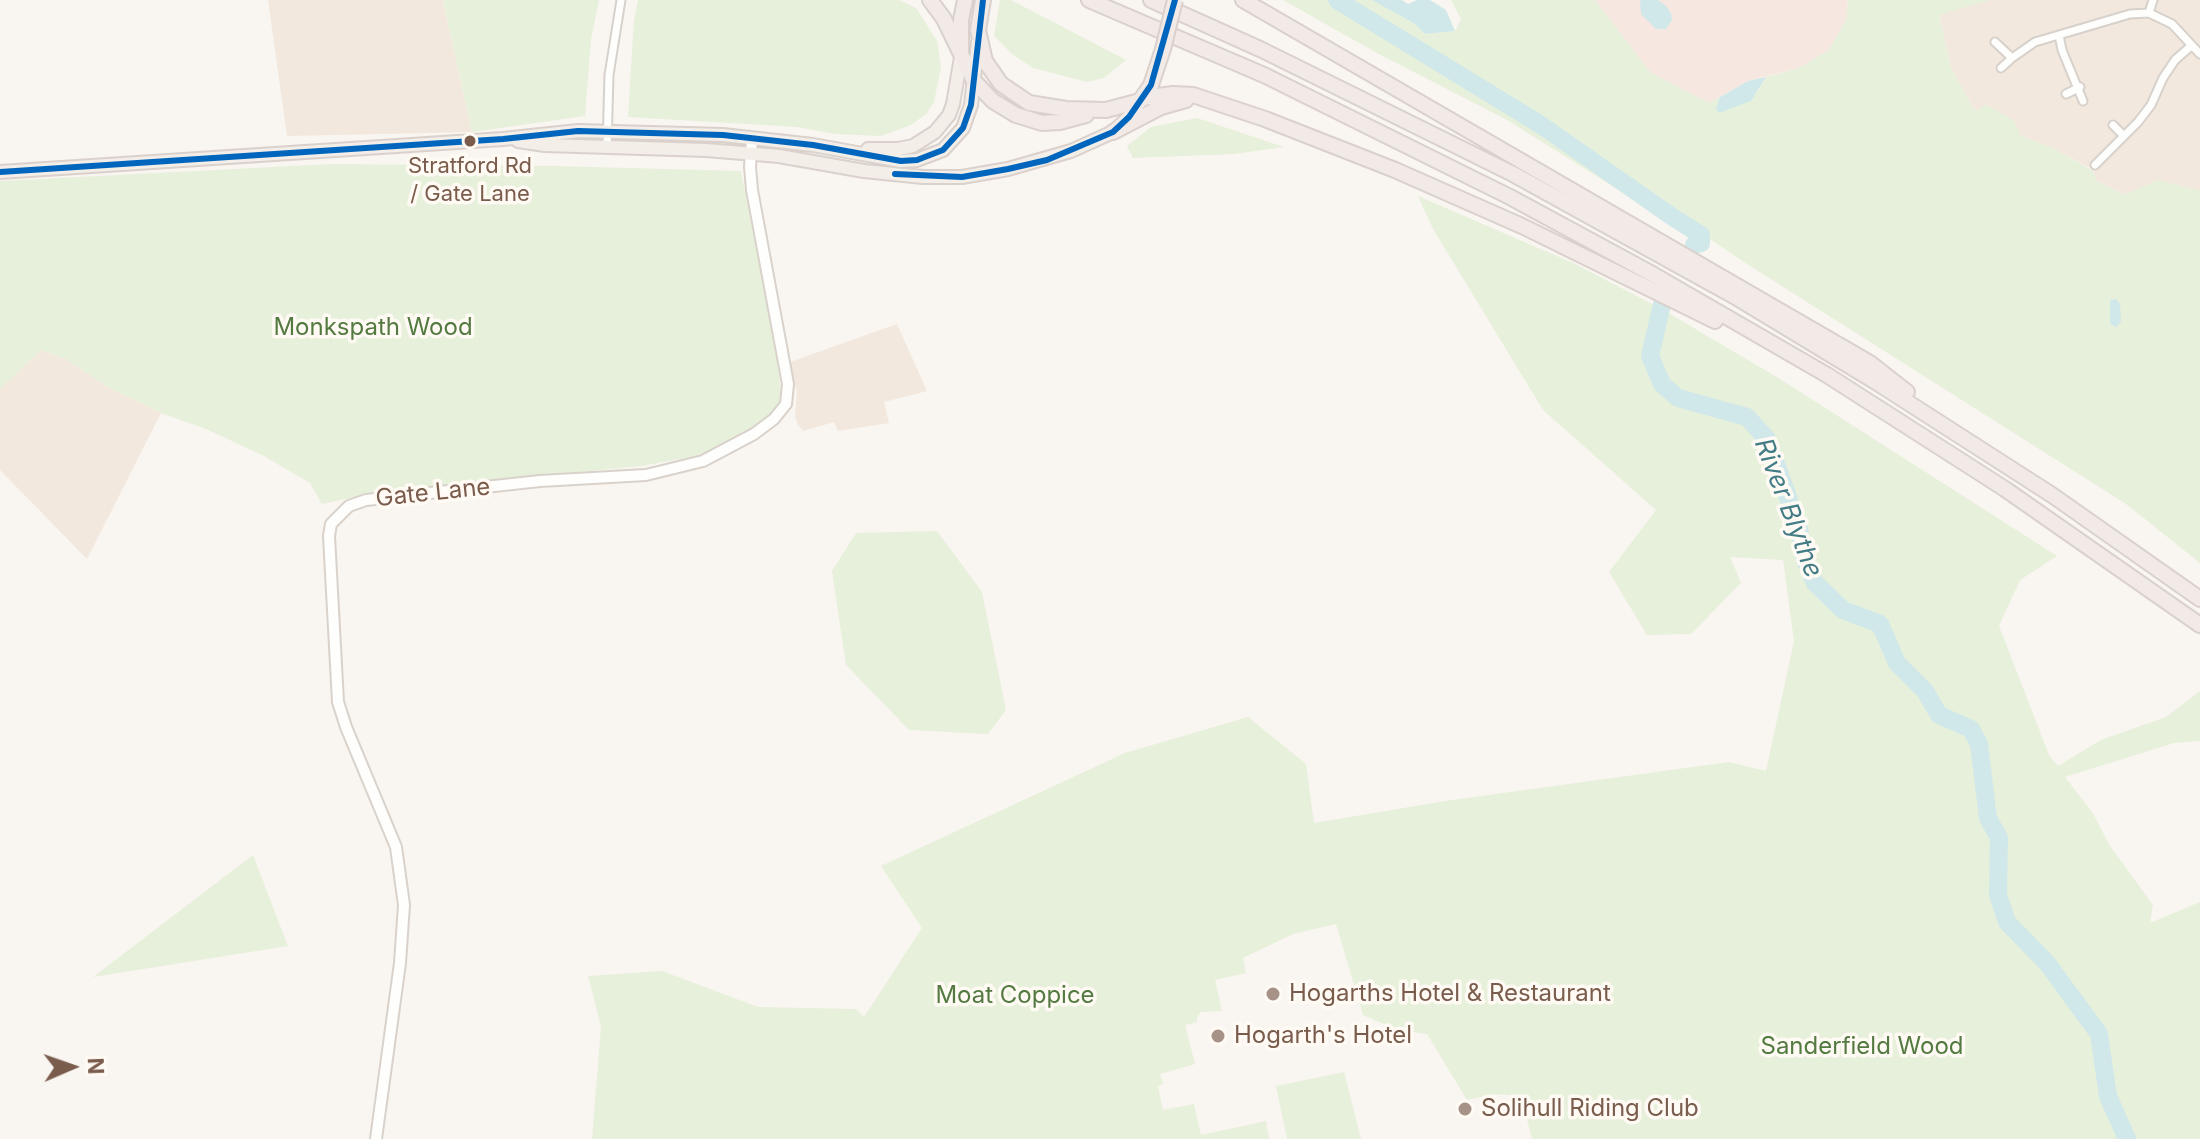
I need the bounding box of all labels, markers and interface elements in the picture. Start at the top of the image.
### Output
marker: Stratford Rd / Gate Lane [462,133,478,149]
place label: Stratford Rd / Gate Lane [408,153,532,204]
park label: Monkspath Wood [273,314,473,342]
water label: River Blythe [1747,434,1829,582]
street label: Gate Lane [374,473,492,513]
place label: Hogarths Hotel & Restaurant [1289,980,1611,1008]
park label: Moat Coppice [935,982,1095,1010]
marker: Hogarths Hotel & Restaurant [1264,985,1282,1003]
place label: Hogarth's Hotel [1234,1022,1412,1050]
north arrow [32,1027,112,1107]
marker: Hogarth's Hotel [1209,1027,1227,1045]
park label: Sanderfield Wood [1760,1033,1964,1061]
text: N [83,1057,109,1075]
place label: Solihull Riding Club [1481,1095,1699,1123]
marker: Solihull Riding Club [1456,1100,1474,1118]

